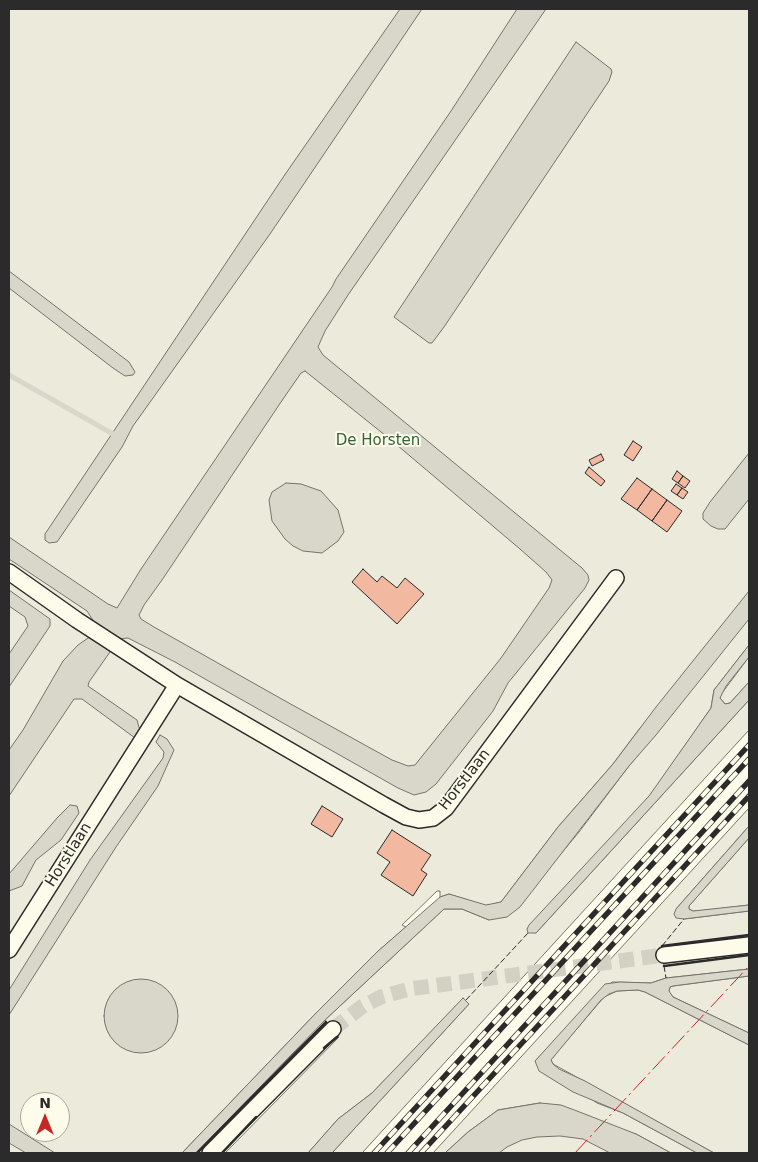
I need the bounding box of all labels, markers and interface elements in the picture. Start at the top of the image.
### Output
park label: De Horsten [336,432,420,450]
street label: Horstlaan [436,746,494,814]
street label: Horstlaan [42,820,96,890]
north arrow [20,1092,70,1142]
text: N [39,1095,51,1111]

